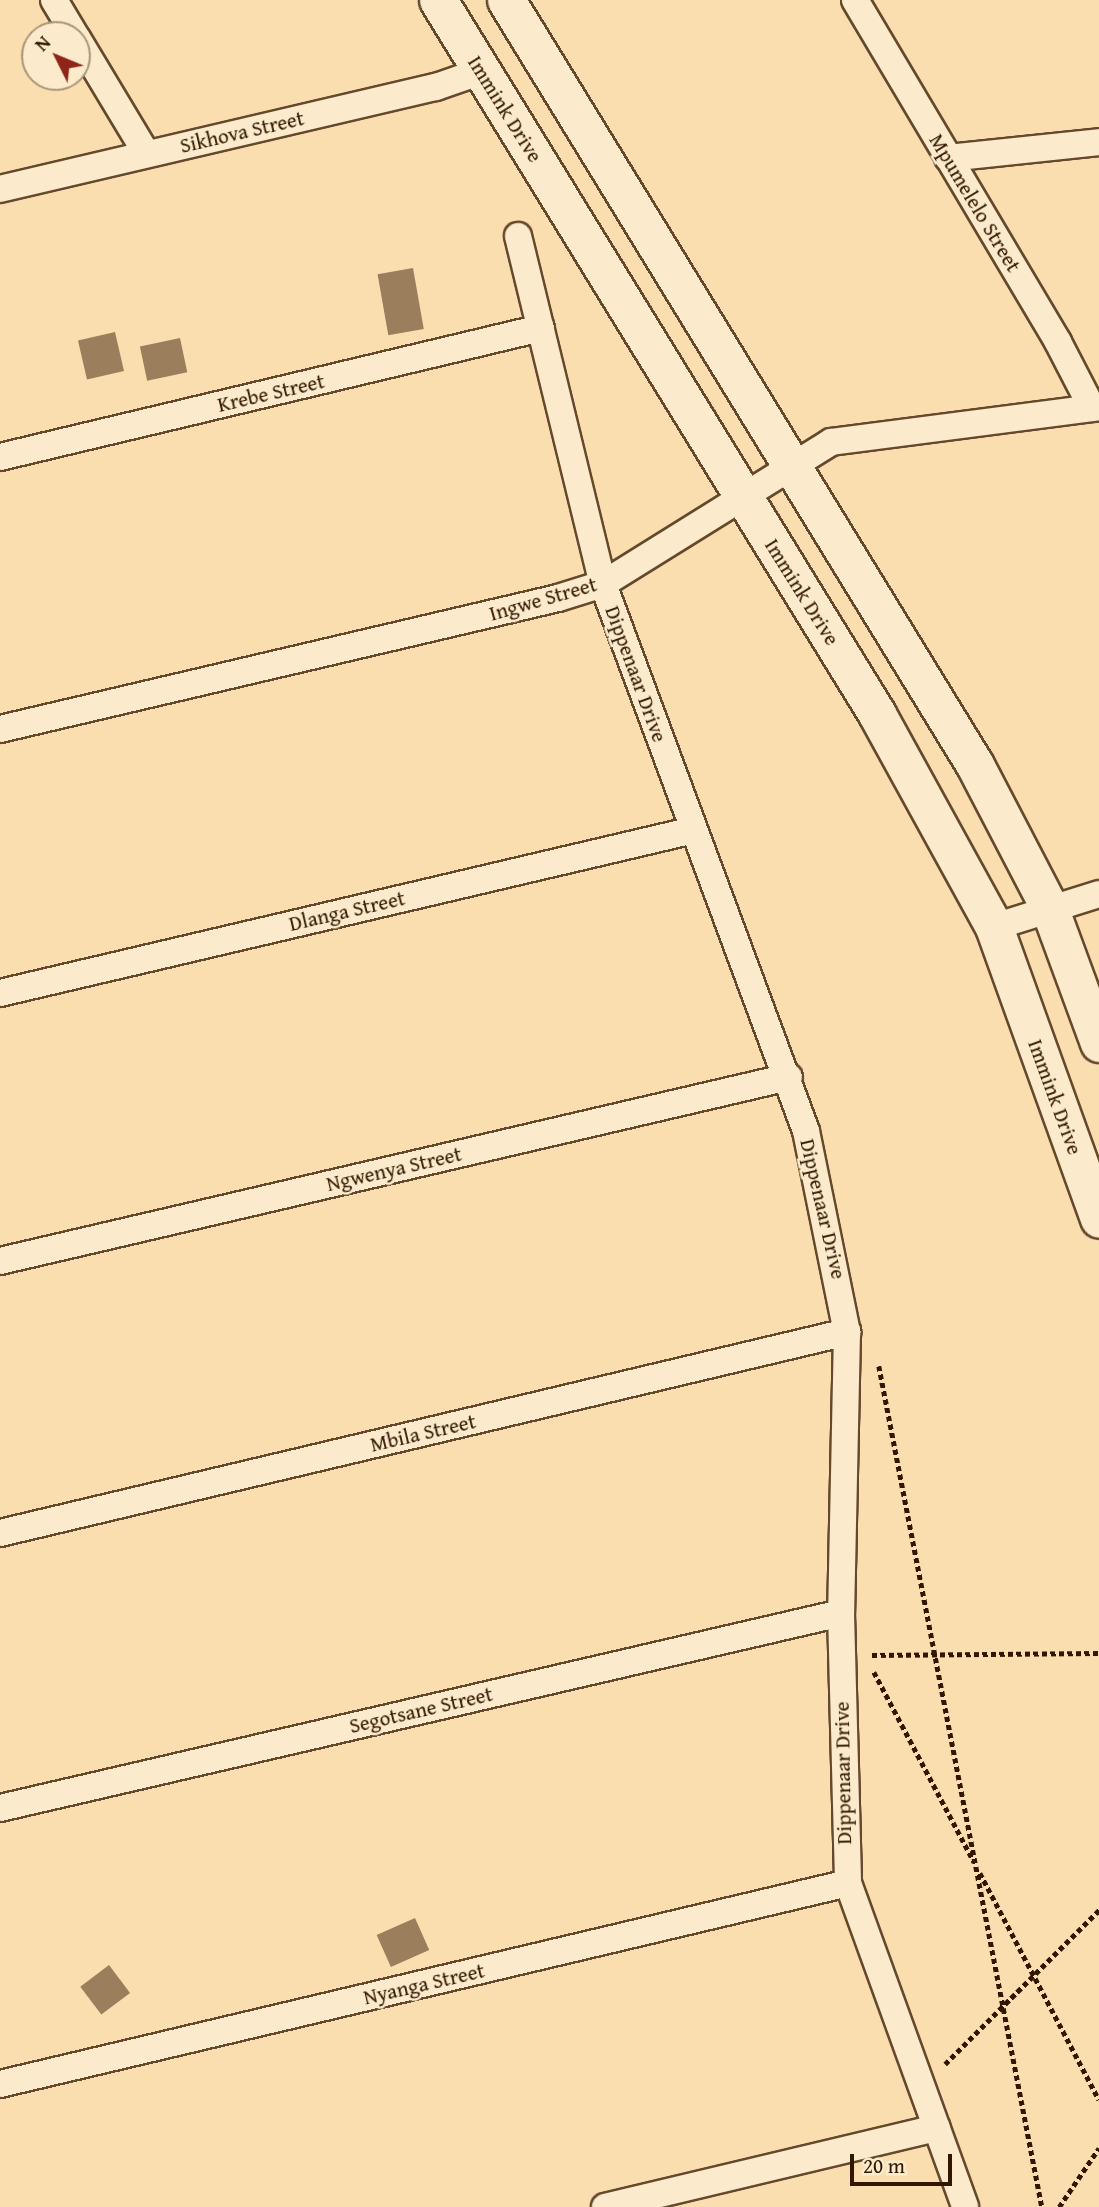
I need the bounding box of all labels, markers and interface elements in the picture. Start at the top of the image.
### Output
north arrow [21,21,91,91]
text: N [28,29,57,57]
street label: Immink Drive [462,51,548,167]
street label: Sikhova Street [177,105,307,159]
street label: Mpumelelo Street [924,129,1026,277]
street label: Krebe Street [215,368,327,418]
street label: Immink Drive [759,534,845,650]
street label: Ingwe Street [486,572,600,626]
street label: Dippenaar Drive [600,602,672,746]
street label: Dlanga Street [286,885,408,937]
street label: Immink Drive [1022,1036,1088,1158]
street label: Dippenaar Drive [795,1136,851,1282]
street label: Ngwenya Street [324,1141,464,1197]
street label: Mbila Street [368,1409,478,1457]
street label: Segotsane Street [347,1681,495,1739]
street label: Dippenaar Drive [829,1701,857,1845]
street label: Nyanga Street [361,1958,487,2010]
scale bar [854,2140,956,2184]
text: 20 m [863,2150,905,2181]

